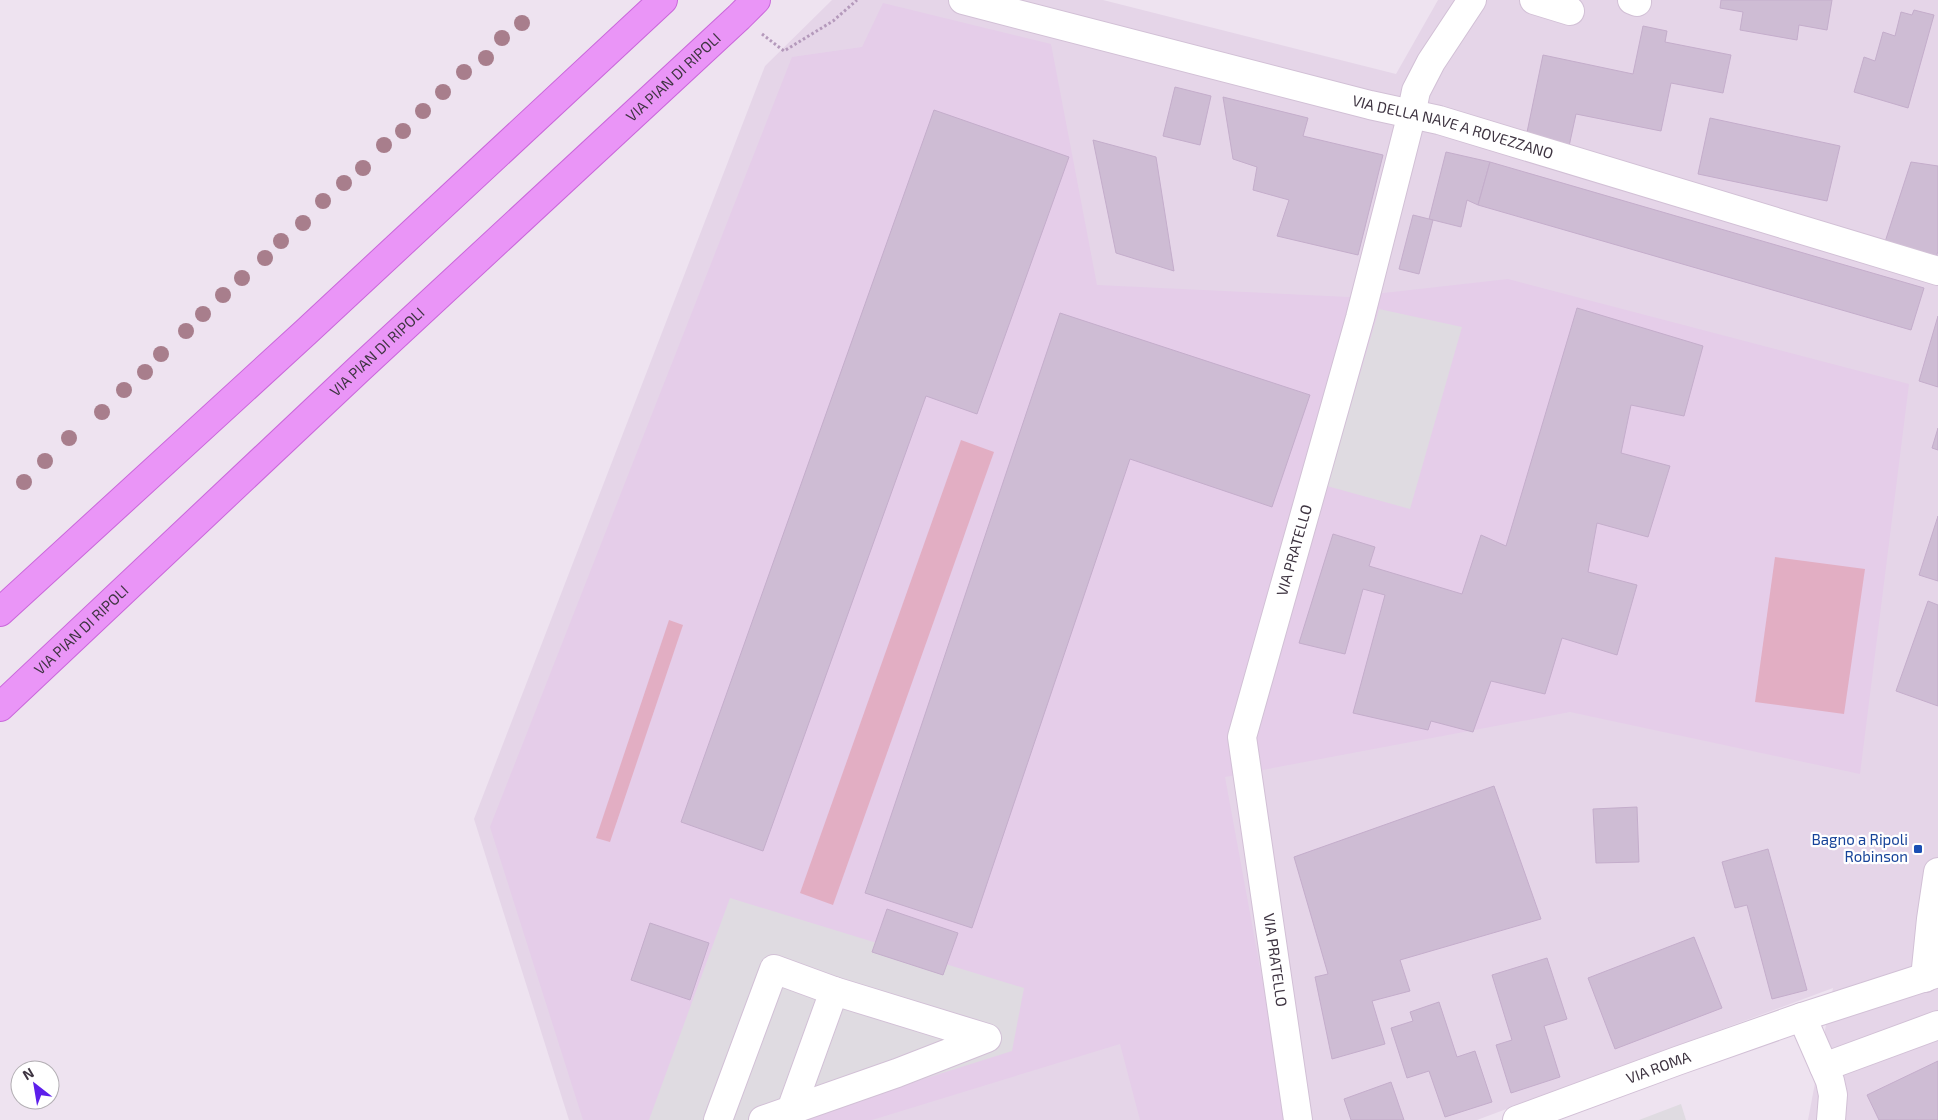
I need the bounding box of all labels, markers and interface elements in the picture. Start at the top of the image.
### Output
street label: VIA PIAN DI RIPOLI [622,29,724,125]
street label: VIA DELLA NAVE A ROVEZZANO [1350,91,1556,162]
street label: VIA PIAN DI RIPOLI [326,303,428,400]
street label: VIA PRATELLO [1272,502,1315,598]
street label: VIA PIAN DI RIPOLI [30,581,132,678]
place label: Bagno a Ripoli Robinson [1812,830,1908,865]
marker: Bagno a Ripoli Robinson [1912,843,1924,855]
street label: VIA PRATELLO [1261,912,1291,1008]
street label: VIA ROMA [1624,1047,1694,1087]
north arrow [10,1060,60,1110]
text: N [19,1064,37,1083]

